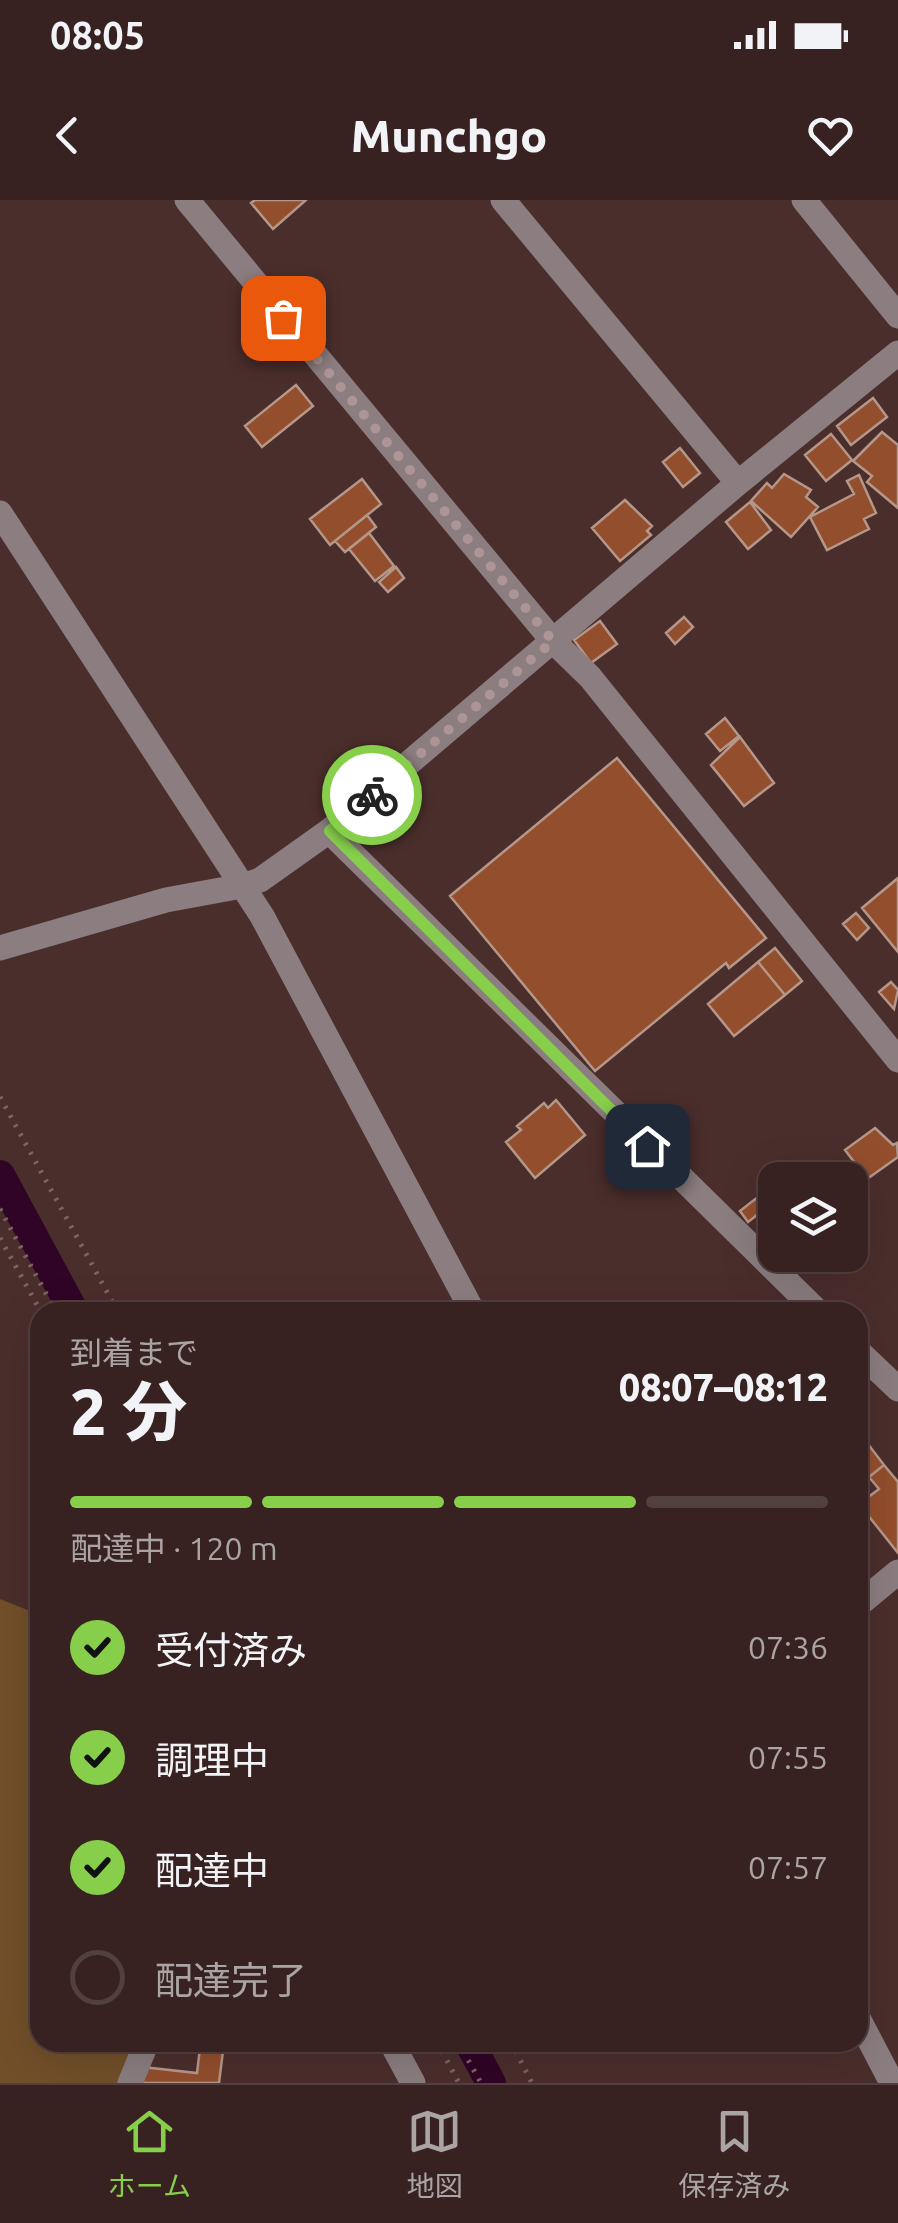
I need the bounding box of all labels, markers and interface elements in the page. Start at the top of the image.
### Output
text: 08:05 [50,14,145,56]
icon: back [40,108,95,163]
icon: heart [803,108,858,163]
text: Munchgo [351,110,547,161]
pin [241,276,326,361]
icon: bag [256,291,311,346]
courier [322,745,422,845]
icon: bike [345,768,400,823]
pin [605,1104,690,1189]
icon: home [620,1119,675,1174]
map controls [758,1162,868,1272]
button: layers [758,1162,868,1272]
text: 到着まで [70,1334,198,1370]
text: 08:07–08:12 [619,1366,828,1408]
text: 2 分 [70,1374,187,1447]
text: 配達中 · 120 m [70,1530,278,1566]
icon: check [70,1620,125,1675]
text: 受付済み [155,1629,307,1671]
text: 07:36 [748,1629,828,1665]
icon: check [70,1730,125,1785]
text: 調理中 [155,1739,269,1781]
text: 07:55 [748,1739,828,1775]
icon: check [70,1840,125,1895]
text: 配達中 [155,1849,269,1891]
text: 07:57 [748,1849,828,1885]
text: 配達完了 [155,1959,307,2001]
tab: ホーム [108,2104,191,2204]
tab: 地図 [407,2104,463,2204]
tab: 保存済み [678,2104,790,2204]

